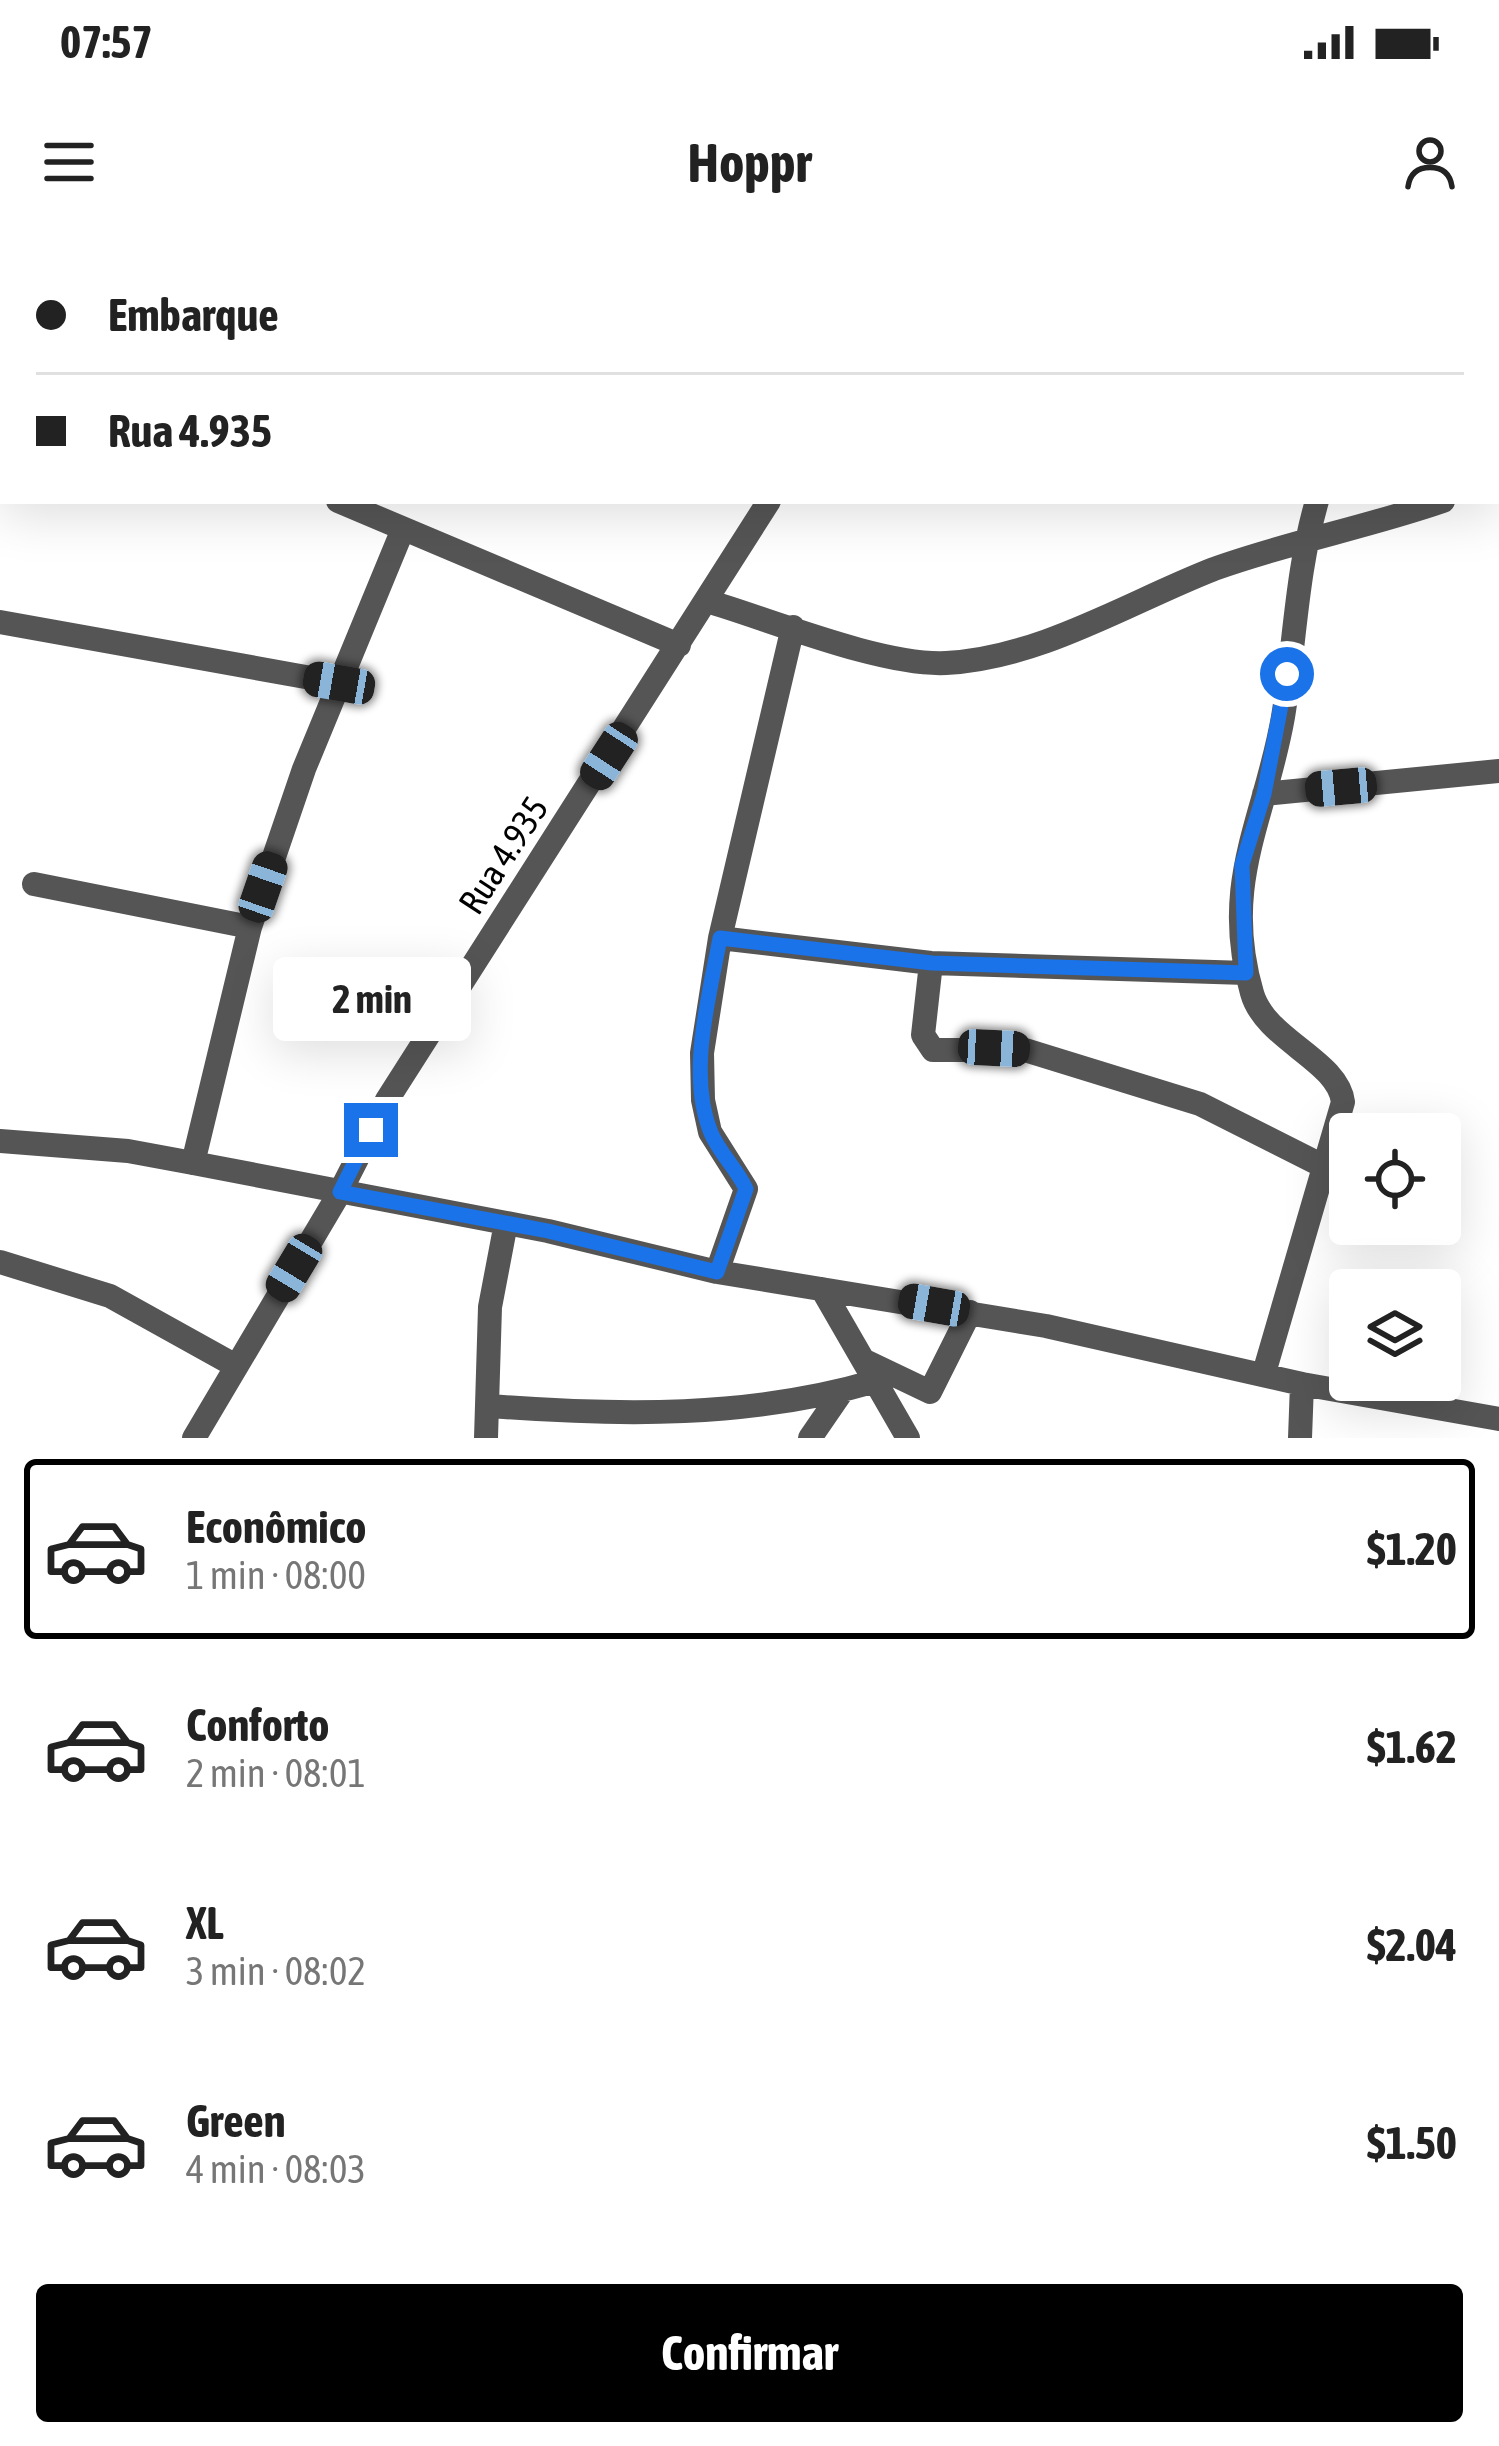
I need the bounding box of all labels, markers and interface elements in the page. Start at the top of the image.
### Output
text: 07:57 [60,16,153,68]
icon: menu [36,129,102,195]
icon: person [1397,129,1463,195]
text: Hoppr [688,132,811,193]
text: Embarque [108,289,279,341]
text: Rua 4.935 [108,405,272,457]
route start [1260,647,1314,701]
car [300,659,378,707]
car [574,716,644,796]
car [1304,766,1378,808]
street label: Rua 4.935 [450,789,556,921]
car [234,847,292,927]
callout: 2 min [272,956,470,1040]
text: 2 min [332,977,412,1021]
car [957,1028,1031,1068]
route end [344,1103,398,1157]
map controls [1329,1113,1461,1401]
button: locate [1329,1113,1461,1245]
car [260,1228,328,1308]
button: layers [1329,1269,1461,1401]
car [895,1281,973,1329]
icon: car [42,1495,150,1603]
text: Econômico [186,1501,367,1553]
text: $1.20 [1367,1523,1457,1575]
text: 1 min · 08:00 [186,1553,366,1597]
icon: car [42,1693,150,1801]
text: Conforto [186,1699,329,1751]
text: $1.62 [1367,1721,1457,1773]
text: 2 min · 08:01 [186,1751,366,1795]
icon: car [42,1891,150,1999]
text: XL [186,1897,224,1949]
text: $2.04 [1367,1919,1457,1971]
text: 3 min · 08:02 [186,1949,366,1993]
icon: car [42,2089,150,2197]
text: Green [186,2095,286,2147]
text: $1.50 [1367,2117,1457,2169]
text: 4 min · 08:03 [186,2147,366,2191]
button: Confirmar [36,2284,1463,2422]

